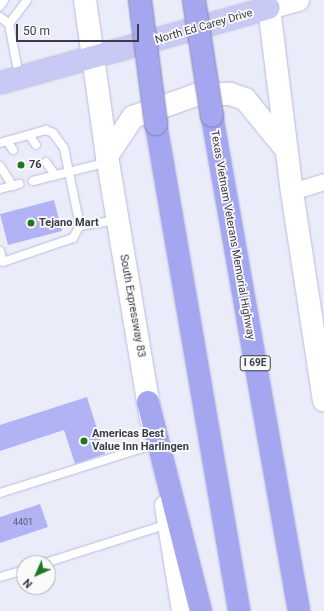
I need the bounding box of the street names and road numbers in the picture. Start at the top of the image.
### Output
street label: North Ed Carey Drive [154,7,254,47]
street label: Texas Vietnam Veterans Memorial Highway [207,129,257,341]
street label: South Expressway 83 [116,253,148,359]
road number: I 69E [239,355,271,371]

